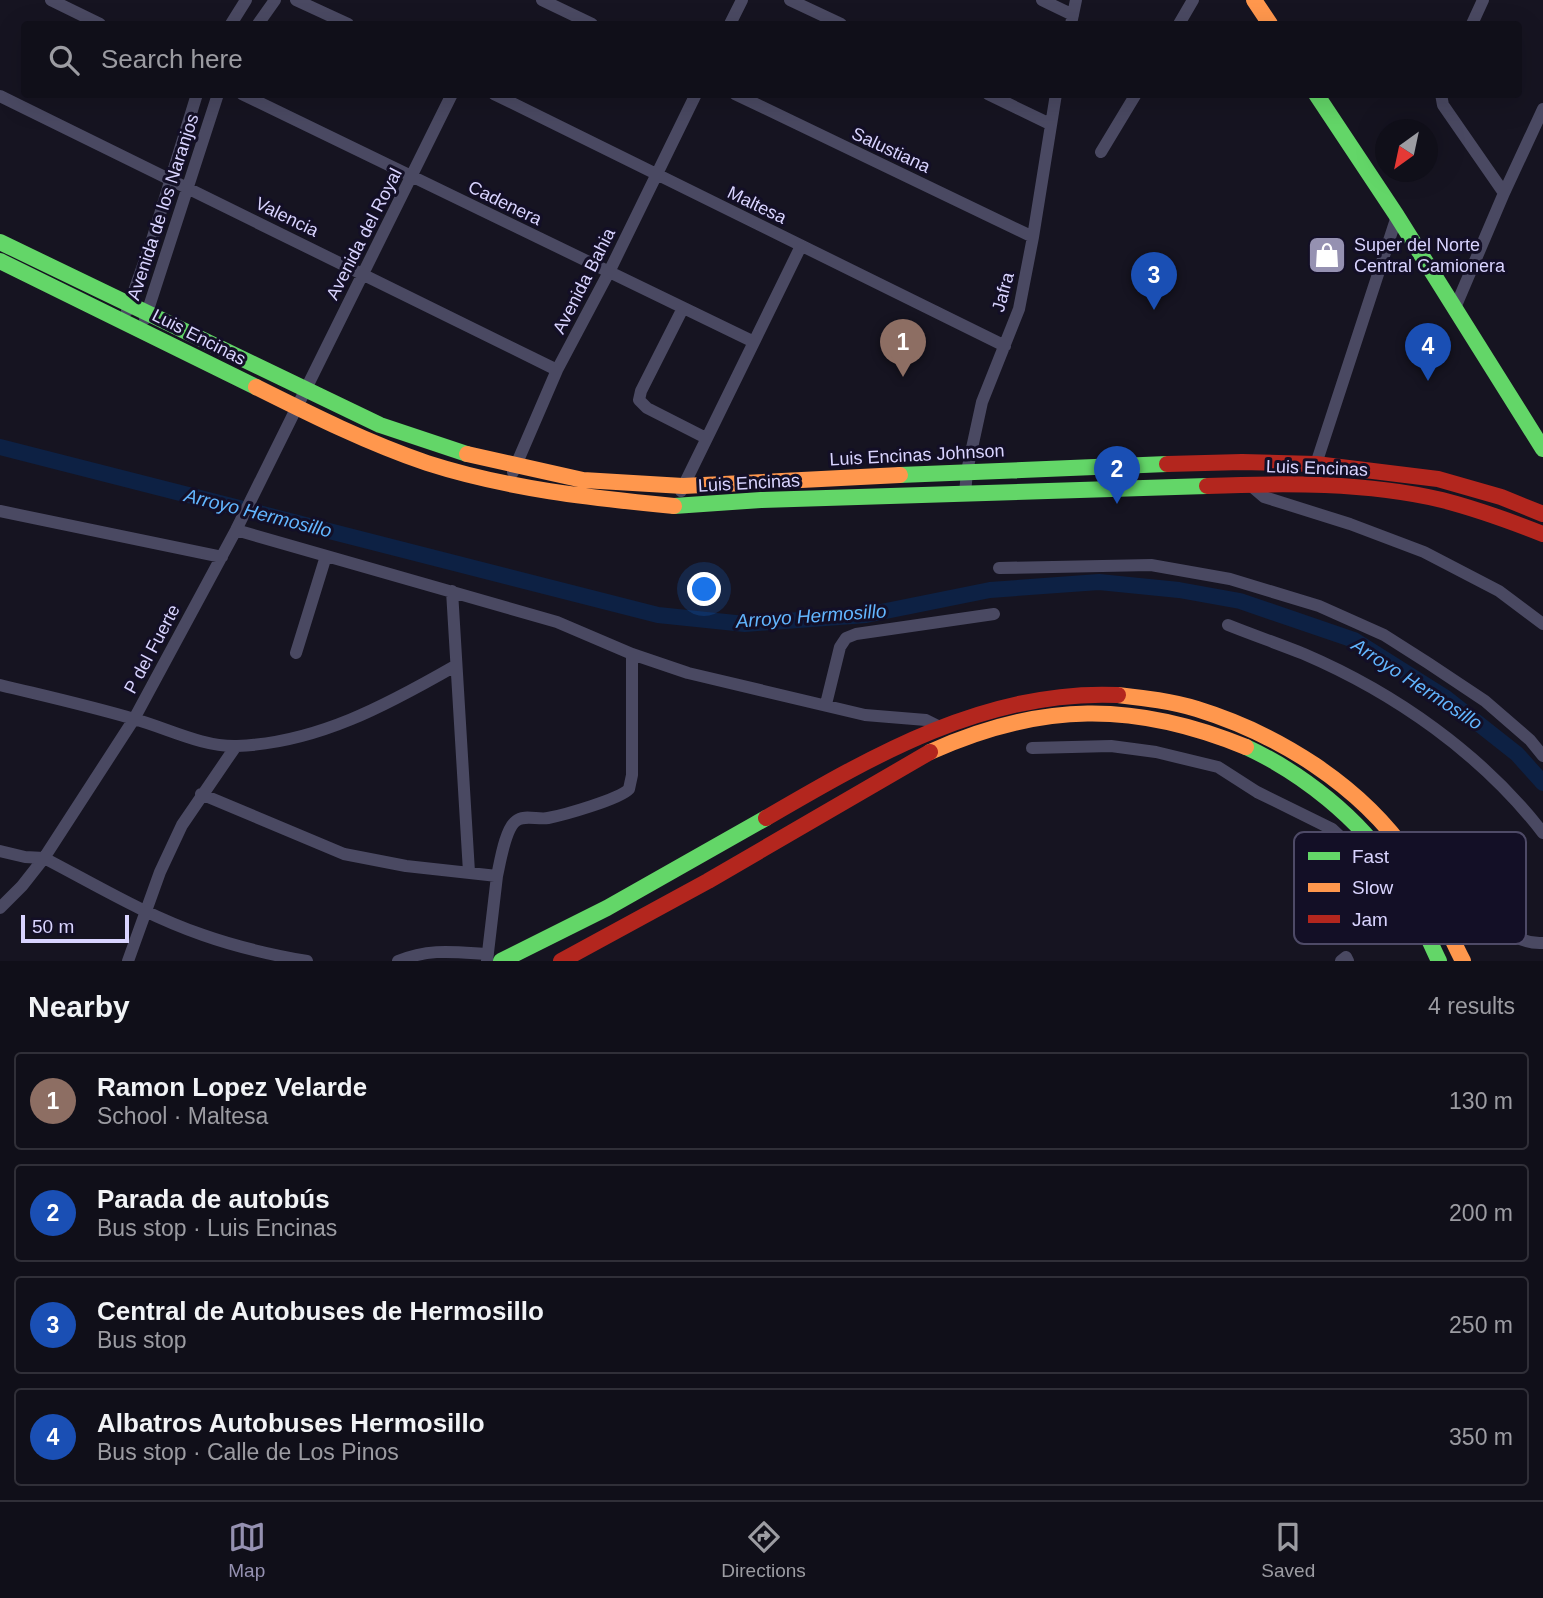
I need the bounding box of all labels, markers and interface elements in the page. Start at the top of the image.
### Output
search box [21,21,1522,98]
icon: search [45,41,83,79]
text: Search here [101,44,243,74]
street label: Avenida de los Naranjos [123,111,203,303]
north arrow [1375,119,1438,182]
street label: Salustiana [849,123,934,177]
street label: Avenida del Royal [322,165,406,303]
street label: Cadenera [465,177,546,230]
street label: Maltesa [724,182,791,228]
street label: Valencia [252,193,323,241]
street label: Avenida Bahia [549,224,620,337]
shop icon: Super del Norte Central Camionera [1306,234,1348,276]
place label: Super del Norte Central Camionera [1354,235,1506,276]
pin: 3 [1131,252,1177,310]
street label: Jafra [988,269,1018,314]
street label: Luis Encinas [149,305,249,369]
pin: 1 [880,319,926,377]
pin: 4 [1405,323,1451,381]
street label: Luis Encinas Johnson [829,440,1005,470]
pin: 2 [1094,446,1140,504]
street label: Luis Encinas [1266,456,1368,480]
street label: Luis Encinas [698,470,800,496]
water label: Arroyo Hermosillo [181,484,334,541]
your location [687,572,721,606]
water label: Arroyo Hermosillo [734,600,887,632]
street label: P del Fuerte [120,601,184,697]
water label: Arroyo Hermosillo [1347,634,1486,734]
legend [1294,832,1526,944]
text: Fast [1352,846,1390,867]
text: Slow [1352,877,1393,898]
text: Jam [1352,909,1388,930]
scale bar [21,912,130,944]
text: 50 m [32,916,74,937]
text: Nearby [28,990,130,1023]
text: 4 results [1428,993,1515,1019]
text: Ramon Lopez Velarde [97,1072,367,1102]
text: 1 [47,1088,59,1114]
text: 130 m [1449,1088,1513,1114]
text: School · Maltesa [97,1103,268,1129]
text: Parada de autobús [97,1184,330,1214]
text: 2 [47,1200,59,1226]
text: 200 m [1449,1200,1513,1226]
text: Bus stop · Luis Encinas [97,1215,337,1241]
text: Central de Autobuses de Hermosillo [97,1296,544,1326]
text: 3 [47,1312,59,1338]
text: 250 m [1449,1312,1513,1338]
text: Bus stop [97,1327,187,1353]
text: Albatros Autobuses Hermosillo [97,1408,485,1438]
text: 4 [47,1424,59,1450]
text: 350 m [1449,1424,1513,1450]
text: Bus stop · Calle de Los Pinos [97,1439,399,1465]
tab: Map [228,1518,266,1582]
tab: Directions [721,1518,806,1582]
tab: Saved [1261,1518,1315,1582]

